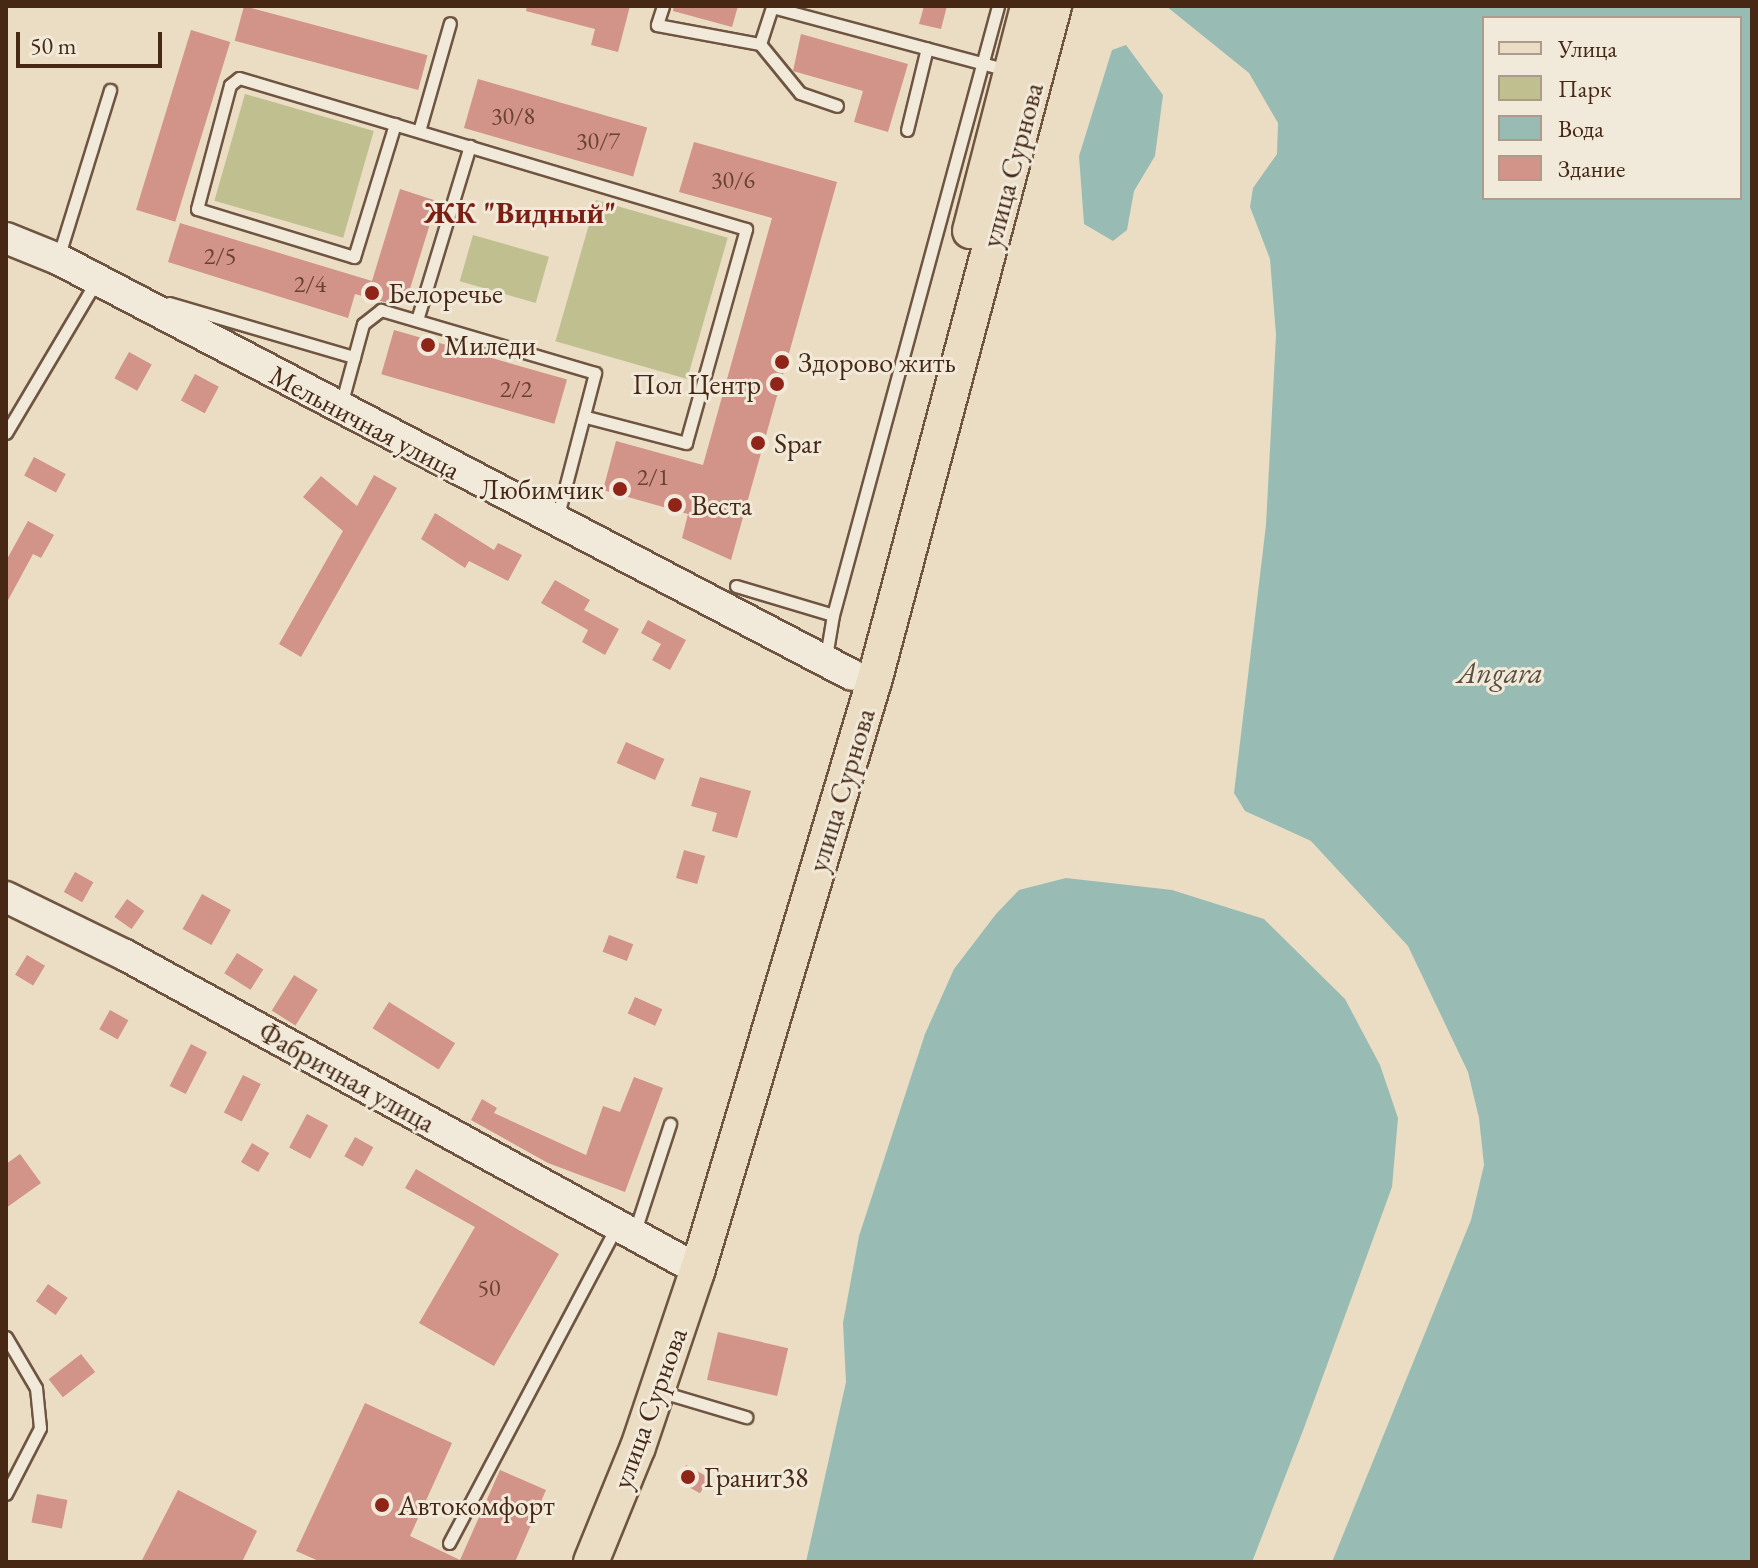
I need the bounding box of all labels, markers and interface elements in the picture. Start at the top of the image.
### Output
scale bar [20,16,166,66]
legend [1482,16,1742,200]
text: 50 m [30,30,77,61]
text: Улица [1558,33,1617,64]
text: Парк [1558,73,1611,104]
street label: улица Сурнова [974,79,1050,251]
house number: 30/8 [491,102,535,130]
text: Вода [1558,113,1604,144]
house number: 30/7 [576,127,620,155]
text: Здание [1558,153,1625,184]
house number: 30/6 [711,166,755,194]
district label: ЖК "Видный" [424,195,616,231]
house number: 2/5 [204,242,236,270]
house number: 2/4 [294,270,326,298]
place label: Белоречье [388,276,503,310]
marker: Белоречье [363,284,381,302]
place label: Миледи [444,328,536,362]
marker: Миледи [419,336,437,354]
place label: Здорово жить [798,345,956,379]
marker: Здорово жить [773,353,791,371]
street label: Мельничная улица [264,358,466,486]
place label: Пол Центр [632,367,761,401]
house number: 2/2 [500,375,532,403]
marker: Пол Центр [768,375,786,393]
place label: Spar [774,426,822,460]
marker: Spar [749,434,767,452]
house number: 2/1 [637,463,669,491]
place label: Любимчик [479,472,604,506]
marker: Любимчик [611,480,629,498]
place label: Веста [691,488,752,522]
marker: Веста [666,496,684,514]
water label: Angara [1457,655,1543,691]
street label: улица Сурнова [800,704,882,876]
street label: Фабричная улица [253,1015,441,1139]
house number: 50 [477,1274,501,1302]
street label: улица Сурнова [604,1323,694,1493]
place label: Гранит38 [704,1460,809,1494]
marker: Гранит38 [679,1468,697,1486]
place label: Автокомфорт [398,1488,555,1522]
marker: Автокомфорт [373,1496,391,1514]

